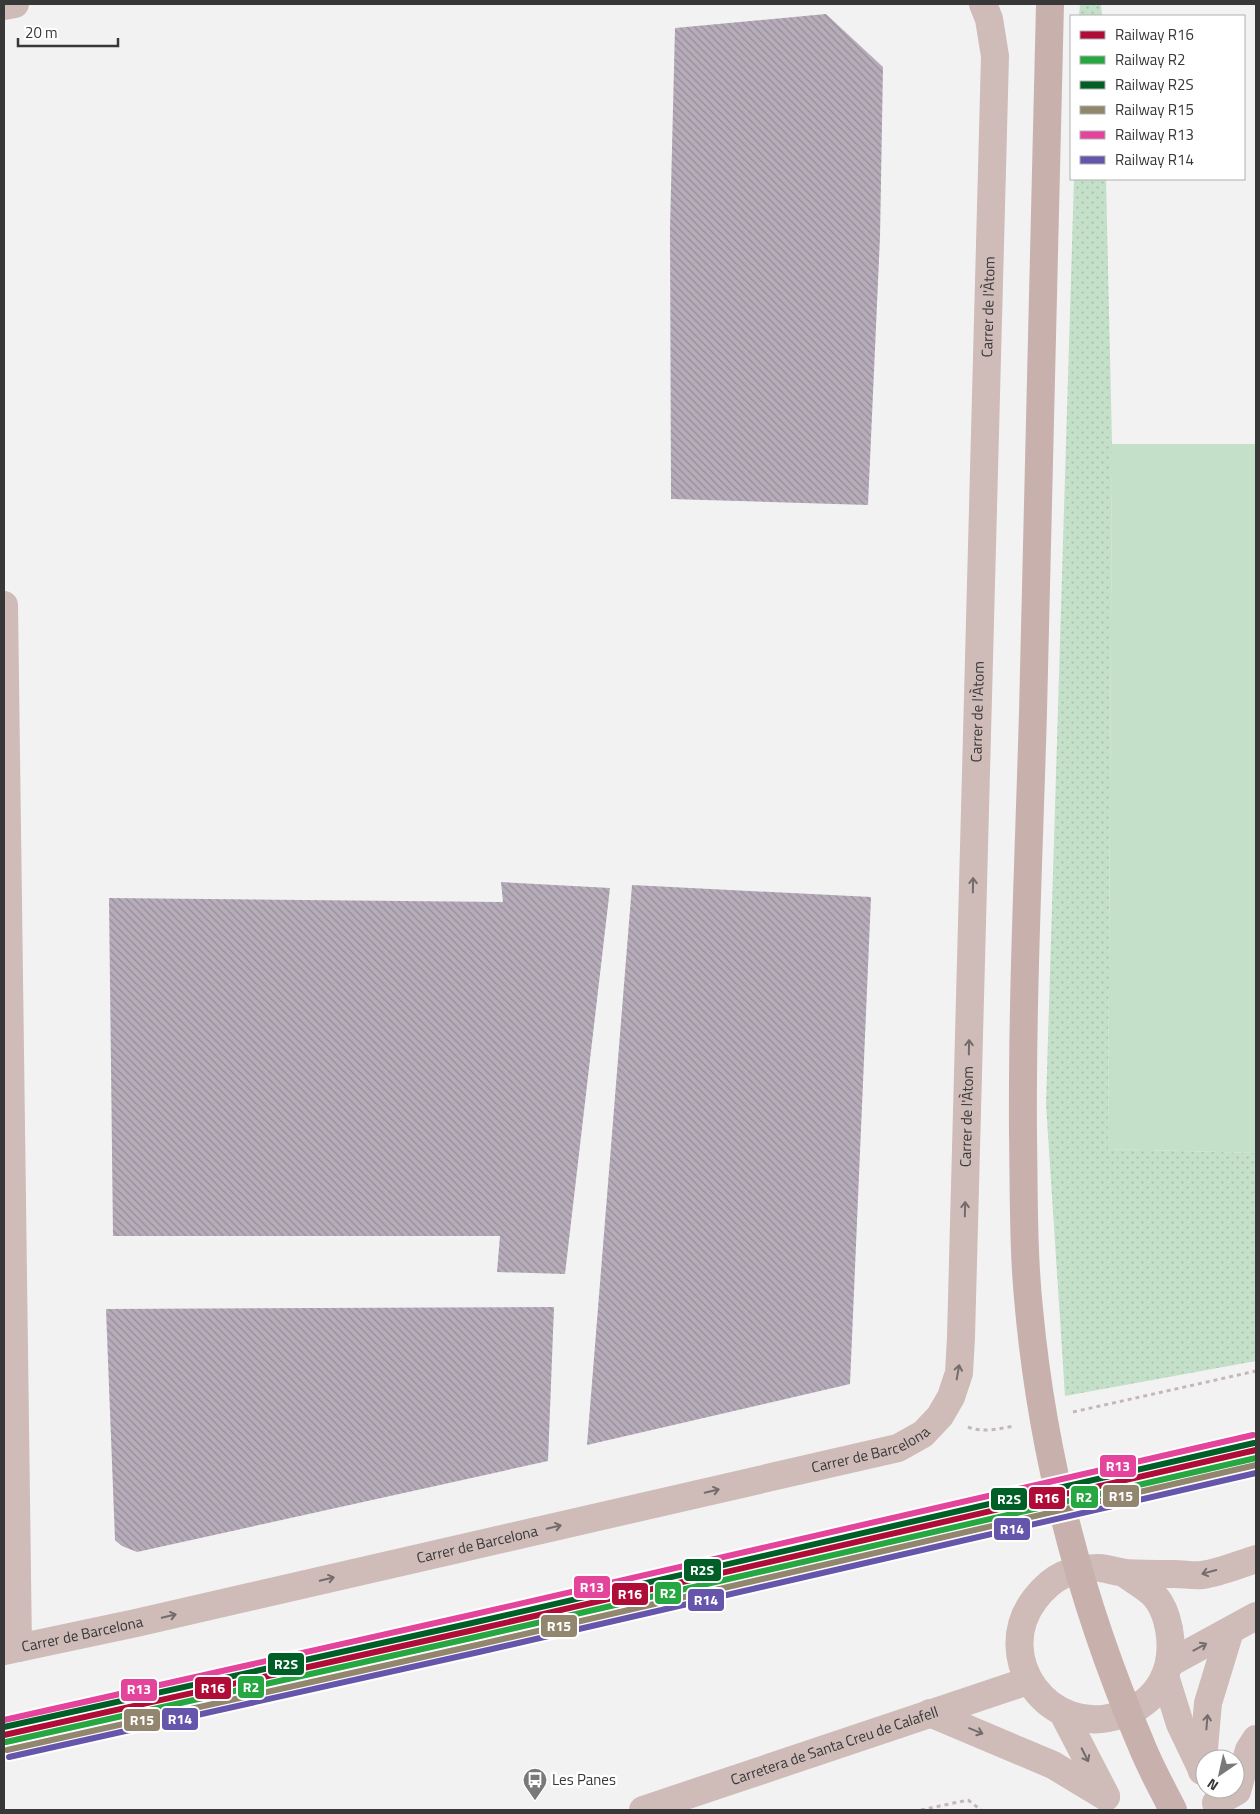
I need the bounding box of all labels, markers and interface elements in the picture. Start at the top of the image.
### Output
scale bar [18,15,118,47]
legend [1070,15,1245,180]
text: 20 m [25,21,58,44]
text: Railway R16 [1115,23,1194,46]
text: Railway R2 [1115,48,1186,71]
text: Railway R2S [1115,73,1194,96]
text: Railway R15 [1115,98,1194,121]
text: Railway R13 [1115,123,1194,146]
text: Railway R14 [1115,148,1194,171]
street label: Carrer de l'Àtom [975,256,1001,358]
street label: Carrer de l'Àtom [964,661,990,763]
one-way arrow [968,877,978,893]
one-way arrow [964,1039,974,1056]
street label: Carrer de l'Àtom [954,1066,979,1167]
one-way arrow [960,1202,969,1218]
one-way arrow [953,1364,963,1380]
street label: Carrer de Barcelona [809,1421,936,1479]
line badge: R13 [1099,1454,1137,1478]
text: R13 [1106,1455,1130,1476]
line badge: R15 [1102,1484,1140,1508]
line badge: R2 [1070,1485,1099,1509]
text: R15 [1109,1485,1133,1506]
one-way arrow [703,1486,719,1495]
line badge: R16 [1028,1486,1066,1510]
text: R2 [1076,1486,1092,1507]
line badge: R2S [990,1487,1028,1511]
text: R16 [1035,1487,1059,1508]
text: R2S [997,1488,1021,1509]
line badge: R14 [993,1517,1031,1541]
text: R14 [1000,1518,1024,1539]
street label: Carrer de Barcelona [414,1519,540,1569]
one-way arrow [545,1522,561,1531]
line badge: R2S [683,1558,722,1582]
text: R2S [690,1559,714,1580]
one-way arrow [1202,1568,1218,1578]
one-way arrow [318,1574,334,1583]
line badge: R13 [573,1575,611,1599]
text: R13 [580,1576,604,1597]
line badge: R2 [654,1581,682,1605]
line badge: R16 [611,1582,649,1606]
text: R2 [660,1582,676,1603]
text: R16 [618,1583,642,1604]
line badge: R14 [687,1588,725,1612]
text: R14 [694,1589,718,1610]
street label: Carrer de Barcelona [19,1610,146,1658]
one-way arrow [160,1611,176,1620]
line badge: R15 [540,1614,578,1638]
text: R15 [547,1615,571,1636]
one-way arrow [1192,1642,1207,1652]
line badge: R2S [267,1652,305,1676]
text: R2S [274,1653,298,1674]
line badge: R2 [237,1675,265,1699]
line badge: R16 [194,1676,232,1700]
text: R2 [243,1676,259,1697]
text: R16 [201,1677,225,1698]
line badge: R13 [120,1678,158,1702]
text: R13 [127,1678,151,1699]
street label: Carretera de Santa Creu de Calafell [727,1700,941,1791]
line badge: R14 [161,1707,199,1731]
line badge: R15 [123,1708,161,1732]
text: R14 [168,1708,192,1729]
text: R15 [130,1709,154,1730]
one-way arrow [1202,1714,1211,1730]
one-way arrow [968,1727,983,1737]
one-way arrow [1080,1747,1090,1762]
north arrow [1195,1749,1245,1799]
bus stop icon: Les Panes [522,1767,548,1801]
place label: Les Panes [552,1768,616,1791]
text: N [1203,1774,1222,1797]

